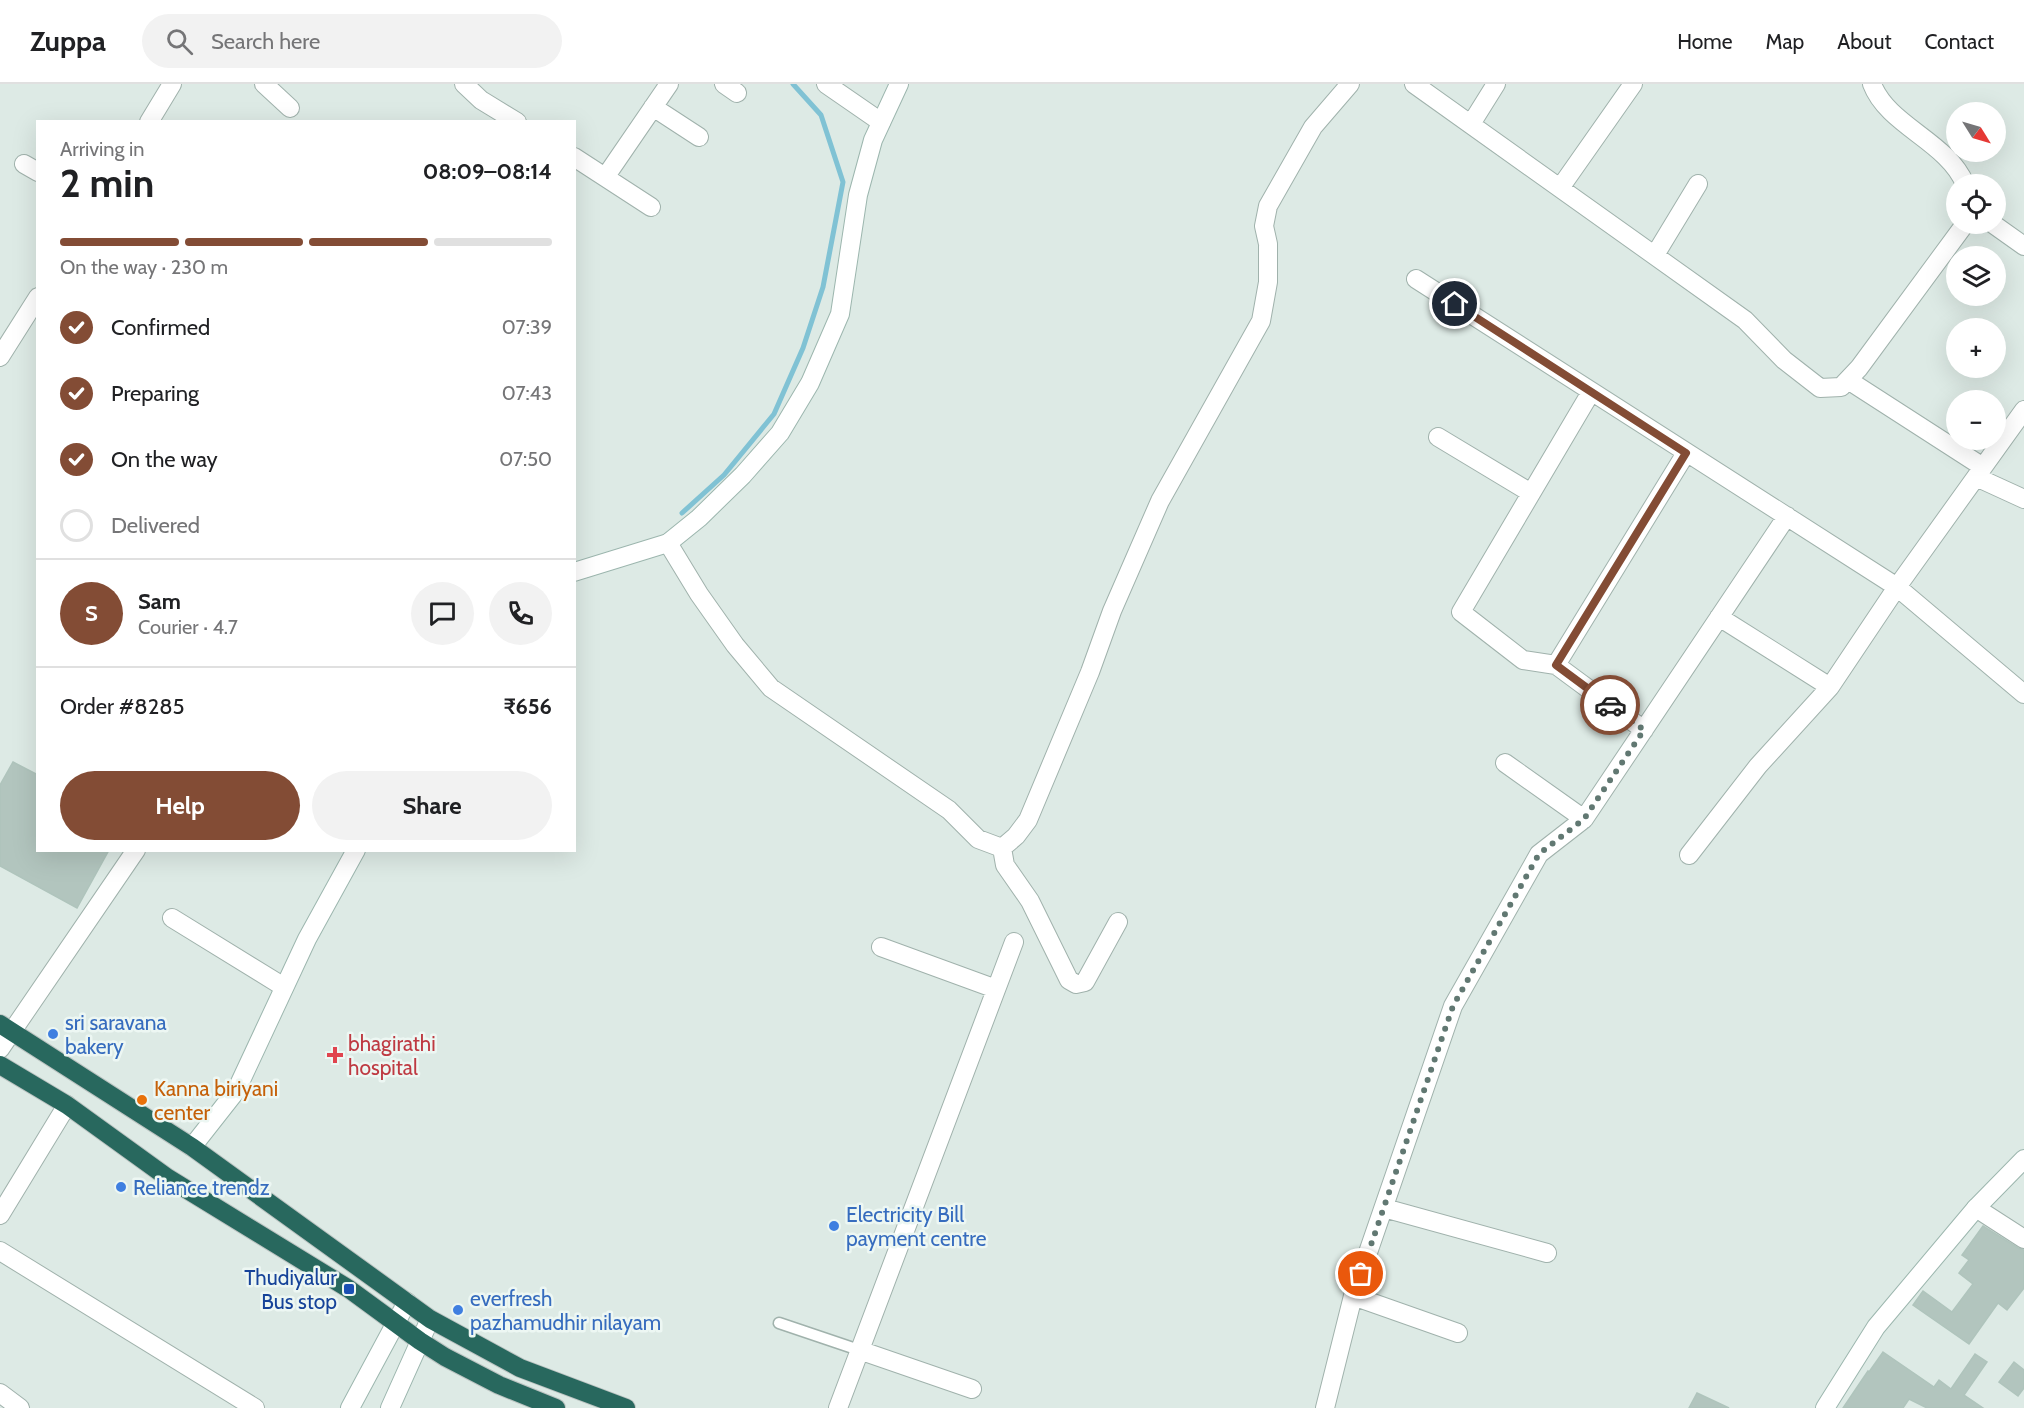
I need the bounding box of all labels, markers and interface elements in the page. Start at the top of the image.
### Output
search box [142,14,562,68]
text: Zuppa [30,24,106,58]
icon: search [163,25,196,58]
text: Search here [211,28,320,55]
text: Home [1677,29,1733,54]
text: Map [1766,29,1804,54]
text: About [1837,29,1891,54]
text: Contact [1924,29,1994,54]
north arrow [1946,102,2006,162]
map controls [1946,102,2006,450]
text: Arriving in [60,137,144,161]
text: 08:09–08:14 [423,158,552,185]
text: 2 min [60,159,154,207]
button: locate [1946,174,2006,234]
button: layers [1946,246,2006,306]
text: On the way · 230 m [60,255,228,279]
pin [1429,278,1480,329]
icon: home [1438,287,1471,320]
icon: check [60,311,93,344]
text: Confirmed [111,314,210,341]
text: 07:39 [502,315,552,339]
button: + [1946,318,2006,378]
icon: check [60,377,93,410]
text: Preparing [111,380,199,407]
text: 07:43 [502,381,552,405]
button: − [1946,390,2006,450]
icon: check [60,443,93,476]
text: On the way [111,446,218,473]
text: 07:50 [499,447,552,471]
text: Delivered [111,512,200,539]
button: chat [411,582,474,645]
button: phone [489,582,552,645]
text: Sam [138,588,181,615]
text: S [85,600,98,627]
text: Courier · 4.7 [138,615,238,639]
courier [1580,675,1640,735]
icon: car [1594,689,1627,722]
text: Order #8285 [60,693,184,720]
text: ₹656 [503,693,552,720]
button: Help [60,771,300,840]
button: Share [312,771,552,840]
place label: sri saravana bakery [65,1010,167,1059]
marker: sri saravana bakery [46,1027,60,1041]
place label: bhagirathi hospital [348,1031,436,1080]
marker: bhagirathi hospital [326,1046,344,1064]
place label: Kanna biriyani center [154,1076,278,1125]
marker: Kanna biriyani center [135,1093,149,1107]
place label: Reliance trendz [133,1175,270,1200]
marker: Reliance trendz [114,1180,128,1194]
place label: Electricity Bill payment centre [846,1202,987,1251]
marker: Electricity Bill payment centre [827,1219,841,1233]
pin [1335,1248,1386,1299]
icon: bag [1344,1257,1377,1290]
place label: Thudiyalur Bus stop [244,1265,337,1314]
marker: Thudiyalur Bus stop [342,1282,356,1296]
place label: everfresh pazhamudhir nilayam [470,1286,661,1335]
marker: everfresh pazhamudhir nilayam [451,1303,465,1317]

